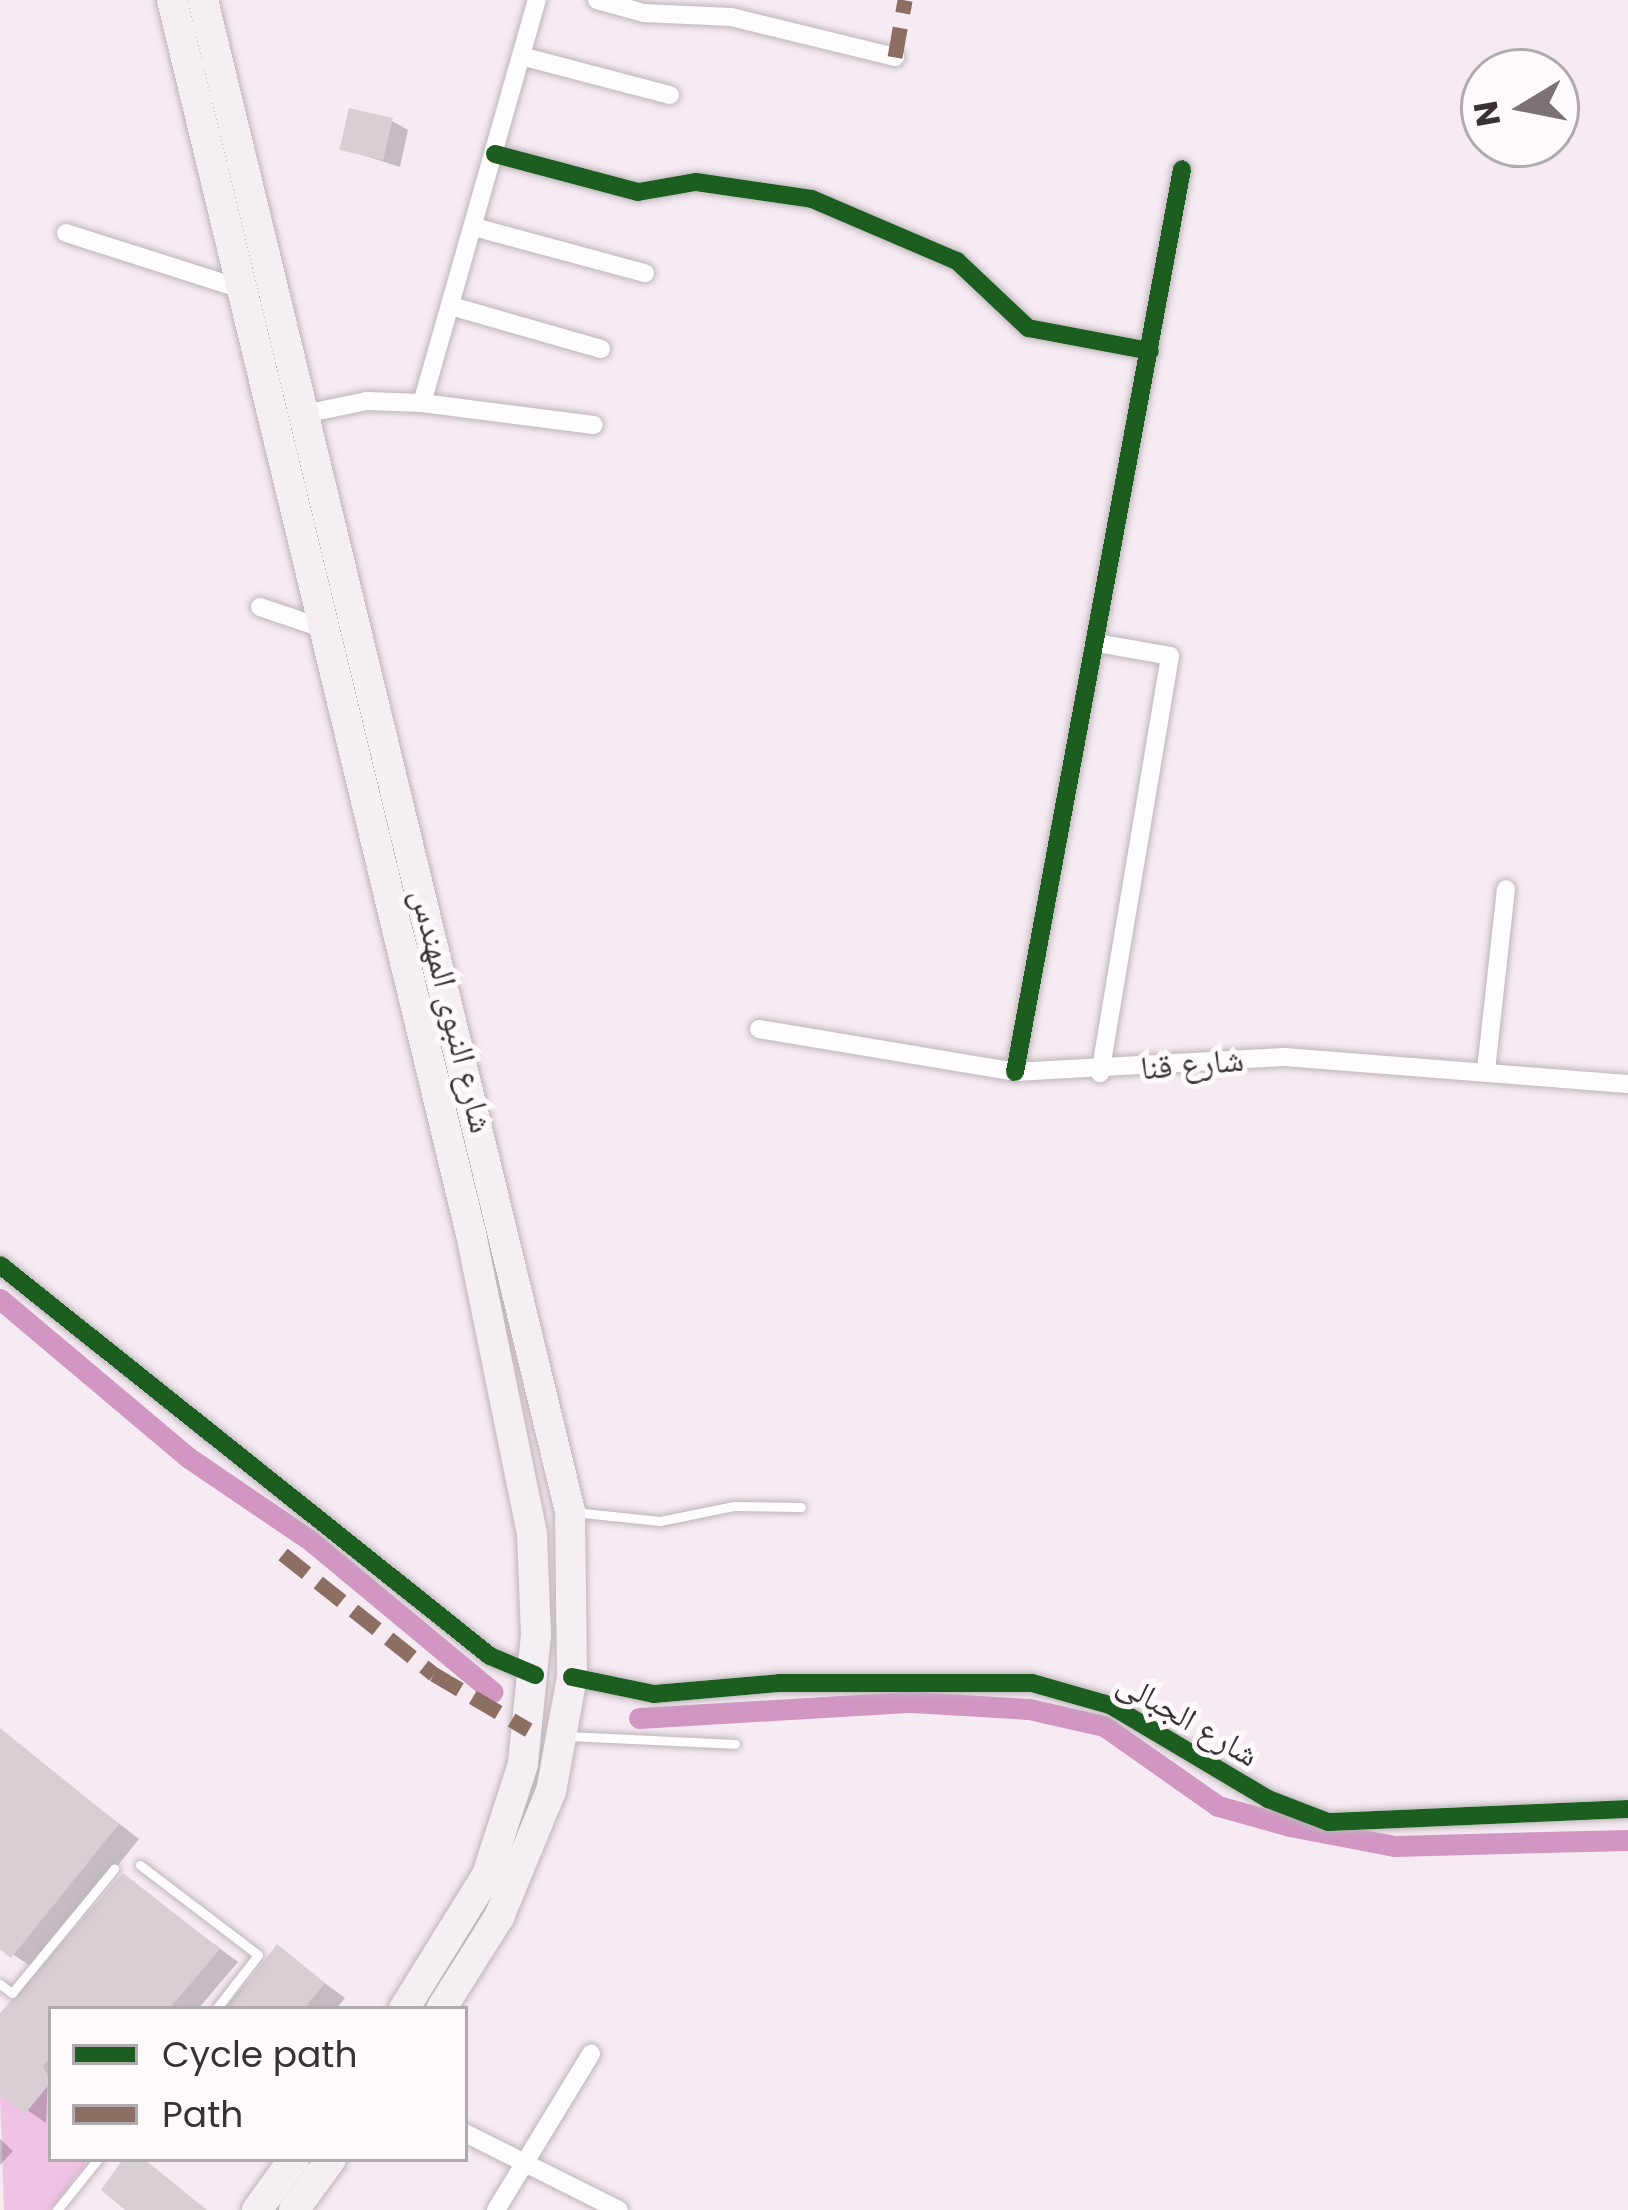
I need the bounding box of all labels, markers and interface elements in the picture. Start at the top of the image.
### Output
north arrow [1460,48,1580,168]
text: N [1462,98,1512,130]
street label: شارع النبوى المهندس [403,885,501,1137]
street label: شارع قنا [1139,1040,1245,1088]
street label: شارع الجبالى [1111,1663,1265,1775]
legend [48,2006,468,2162]
text: Cycle path [162,2029,358,2080]
text: Path [162,2089,243,2140]

